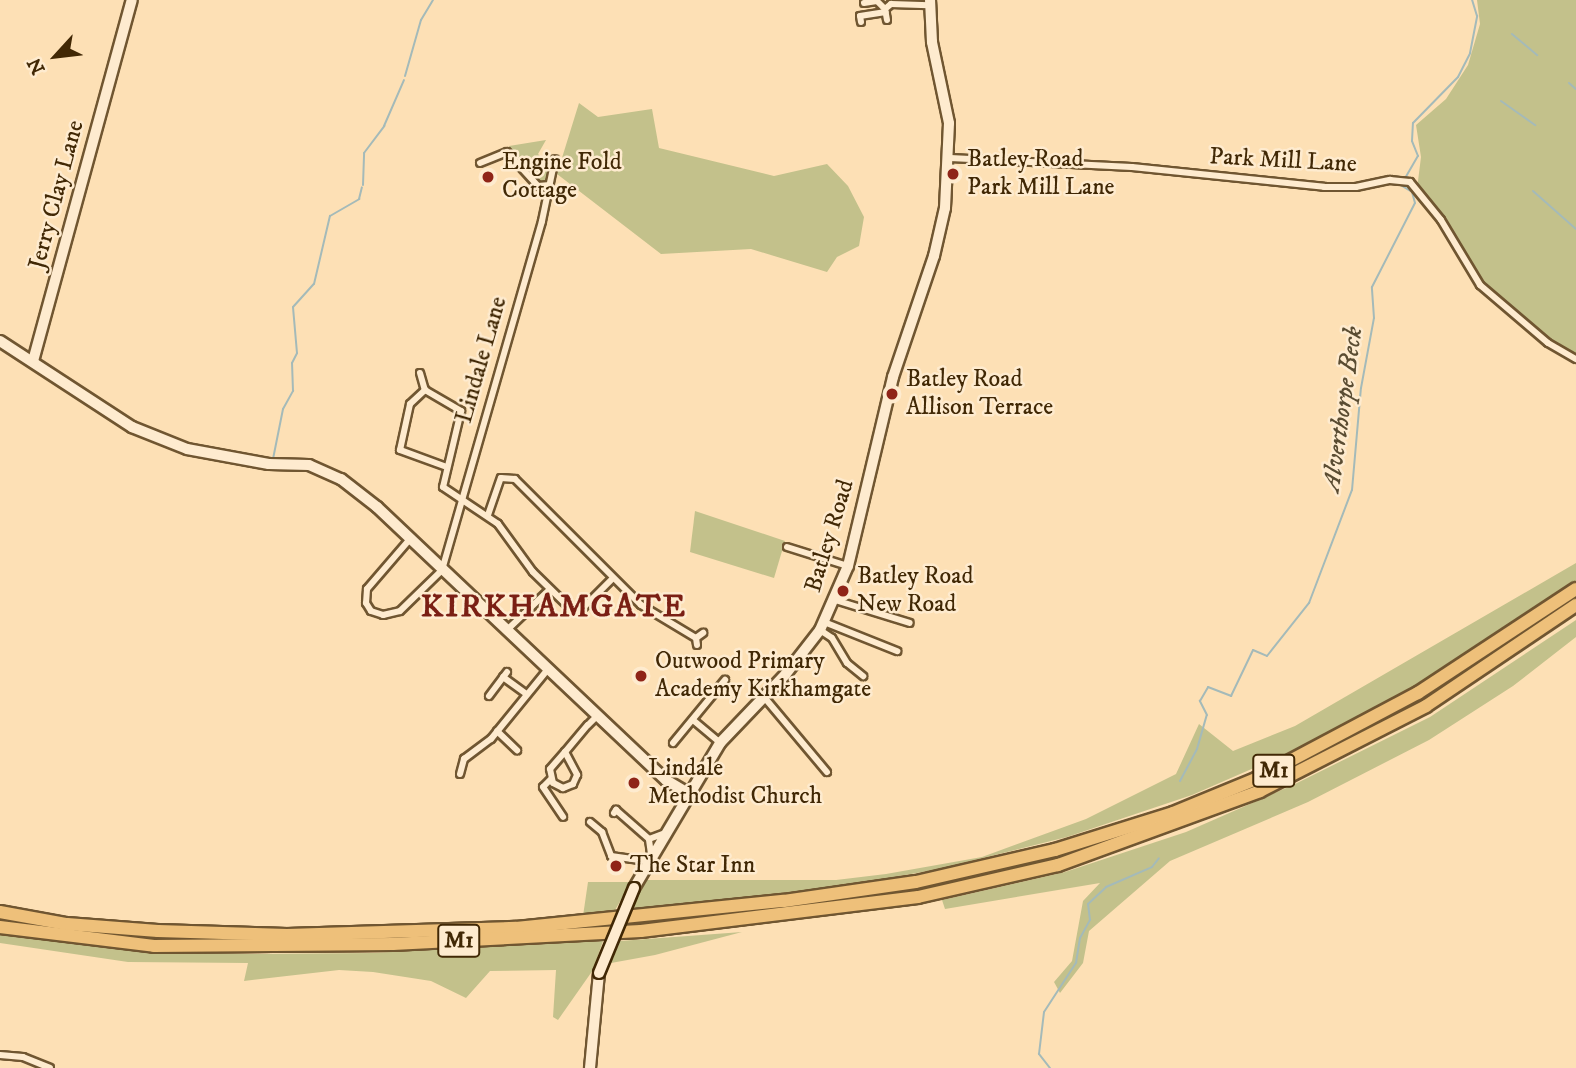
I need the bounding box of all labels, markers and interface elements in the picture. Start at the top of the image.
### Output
north arrow [21,21,91,91]
text: N [23,54,51,78]
street label: Jerry Clay Lane [23,117,91,273]
street label: Park Mill Lane [1209,143,1357,179]
place label: Batley Road Park Mill Lane [967,146,1115,202]
place label: Engine Fold Cottage [502,149,622,205]
marker: Batley Road Park Mill Lane [945,166,961,182]
marker: Engine Fold Cottage [480,169,496,185]
street label: Lindale Lane [450,293,514,427]
water label: Alverthorpe Beck [1316,325,1370,493]
place label: Batley Road Allison Terrace [906,366,1053,422]
marker: Batley Road Allison Terrace [884,386,900,402]
street label: Batley Road [799,476,861,596]
place label: Batley Road New Road [857,563,973,619]
marker: Batley Road New Road [835,583,851,599]
district label: KIRKHAMGATE [422,588,686,626]
place label: Outwood Primary Academy Kirkhamgate [655,648,871,704]
marker: Outwood Primary Academy Kirkhamgate [633,668,649,684]
road number: M1 [1251,751,1297,790]
place label: Lindale Methodist Church [648,755,822,811]
marker: Lindale Methodist Church [626,775,642,791]
place label: The Star Inn [630,852,755,880]
marker: The Star Inn [608,858,624,874]
road number: M1 [436,922,482,960]

